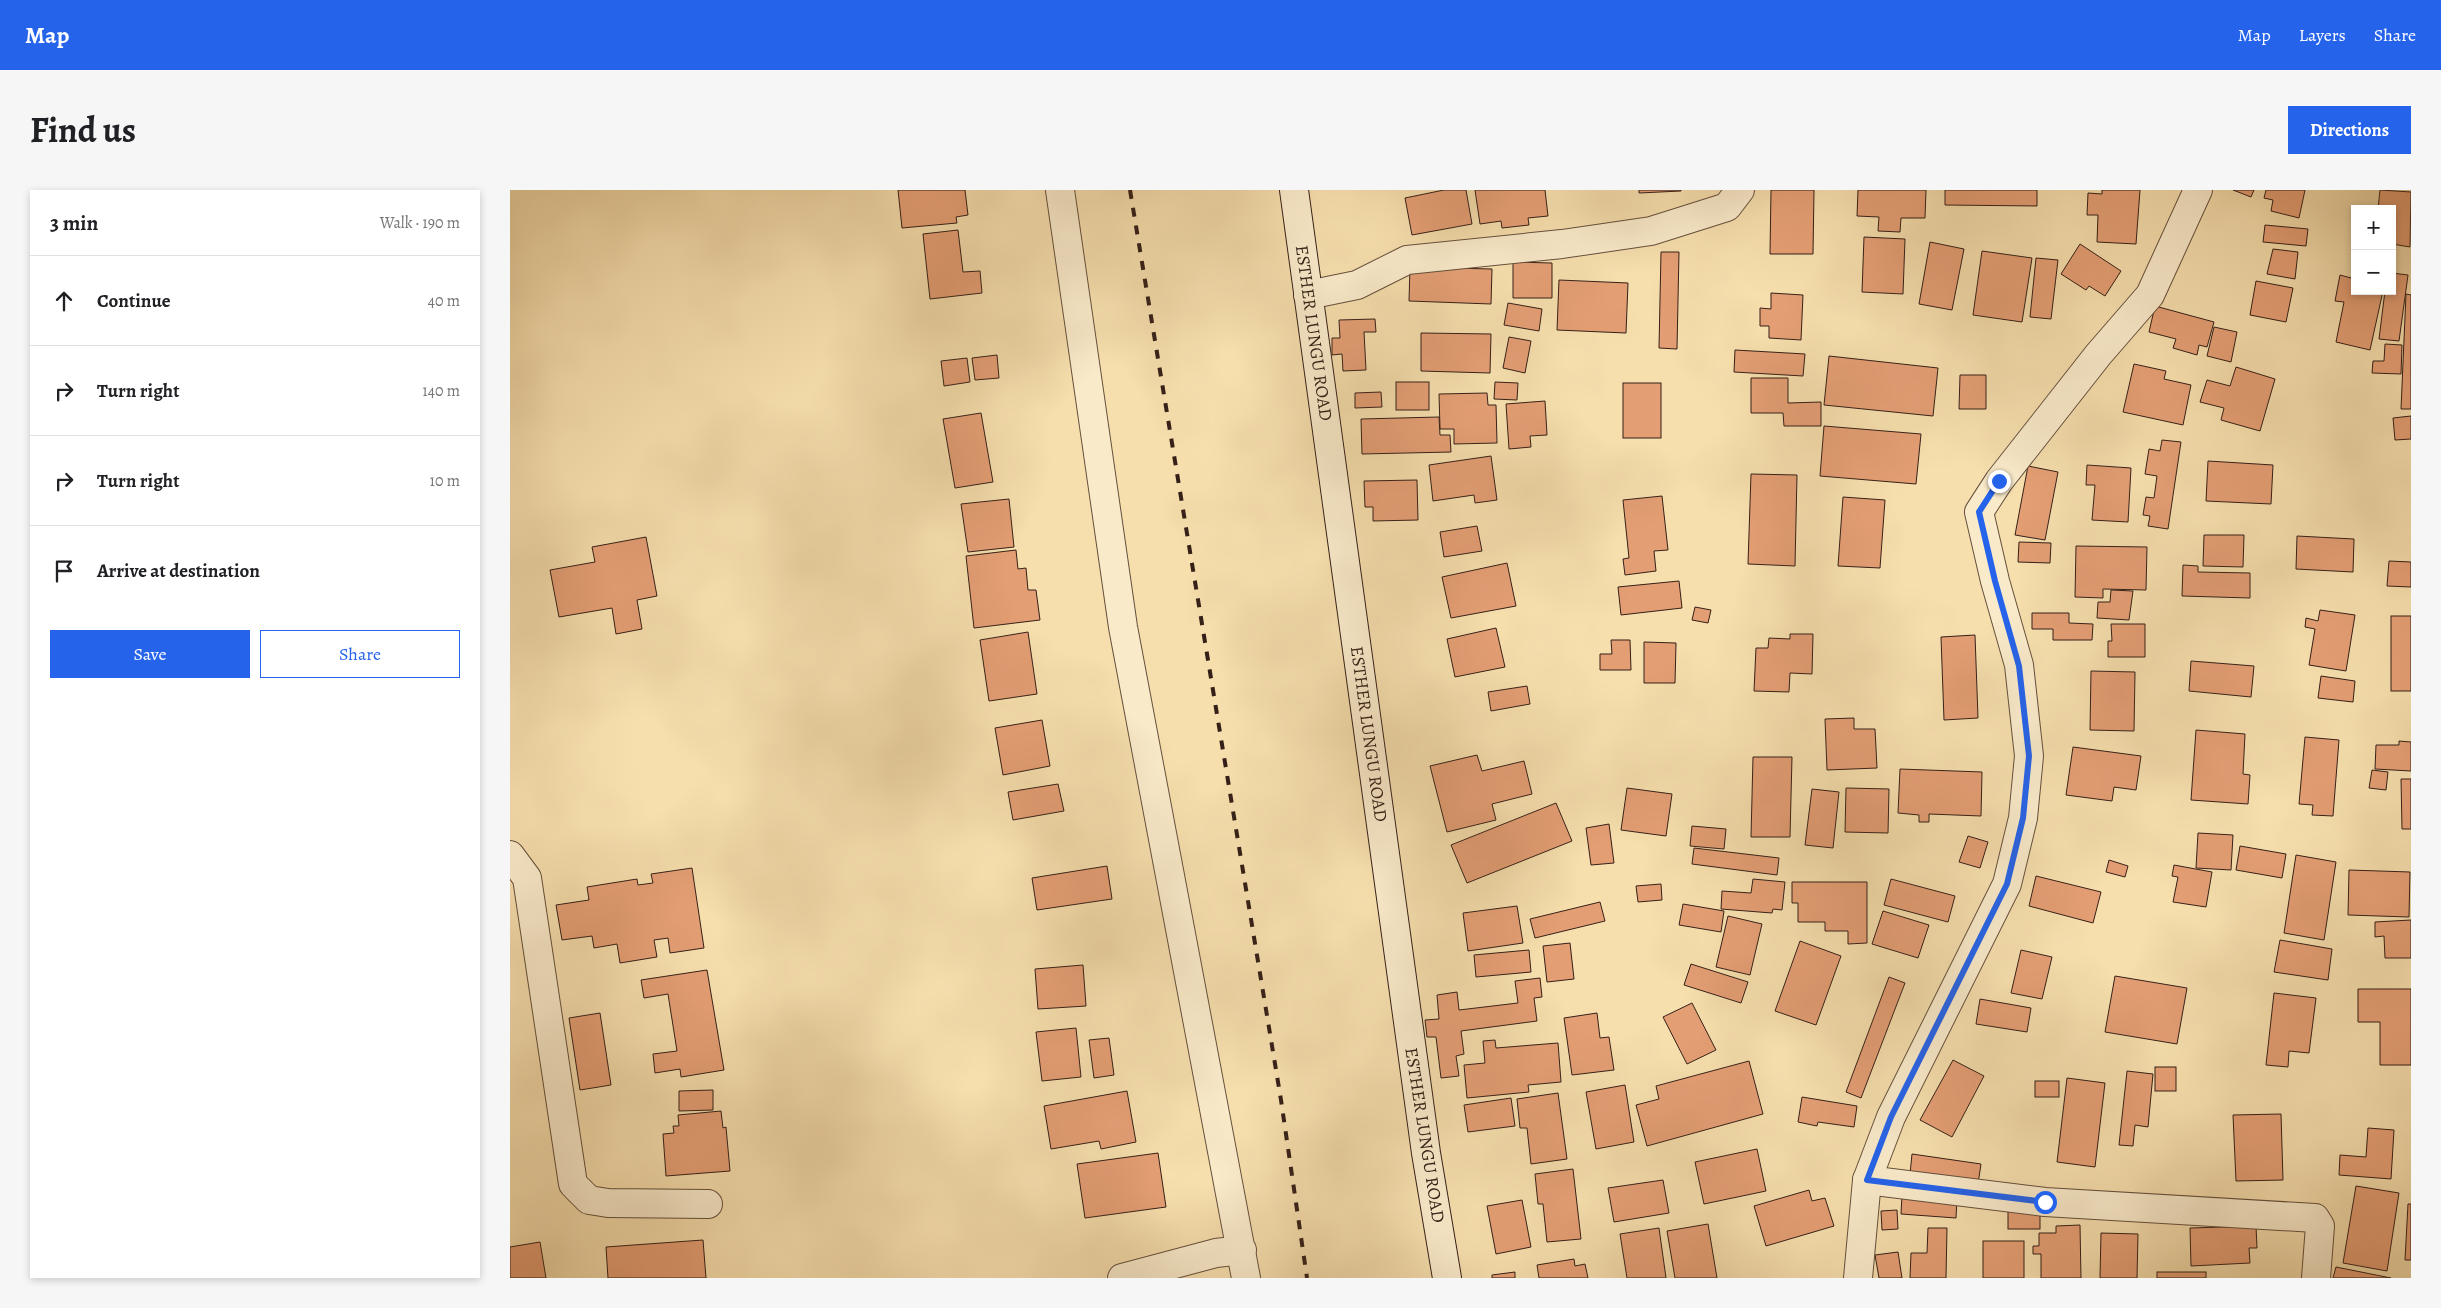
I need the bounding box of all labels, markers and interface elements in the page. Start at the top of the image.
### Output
text: Map [25,19,69,51]
text: Map [2238,23,2271,47]
text: Layers [2299,23,2346,47]
text: Share [2374,23,2416,47]
text: Find us [30,106,136,154]
button: Directions [2288,106,2411,154]
map controls [2351,205,2396,295]
button: + [2351,205,2396,250]
text: 3 min [50,209,98,237]
text: Walk · 190 m [380,212,460,234]
street label: ESTHER LUNGU ROAD [1290,244,1338,422]
button: − [2351,250,2396,295]
icon: ahead [50,287,78,315]
text: Continue [97,288,171,314]
text: 40 m [428,290,460,312]
icon: right [50,377,78,405]
text: Turn right [97,378,179,404]
text: 140 m [422,380,460,402]
icon: right [50,467,78,495]
text: Turn right [97,468,179,494]
text: 10 m [430,470,460,492]
route end [1988,470,2011,493]
icon: arrive [50,557,78,585]
text: Arrive at destination [97,558,260,584]
button: Save [50,630,250,678]
button: Share [260,630,460,678]
street label: ESTHER LUNGU ROAD [1345,645,1393,823]
street label: ESTHER LUNGU ROAD [1399,1046,1451,1224]
route start [2034,1191,2057,1214]

